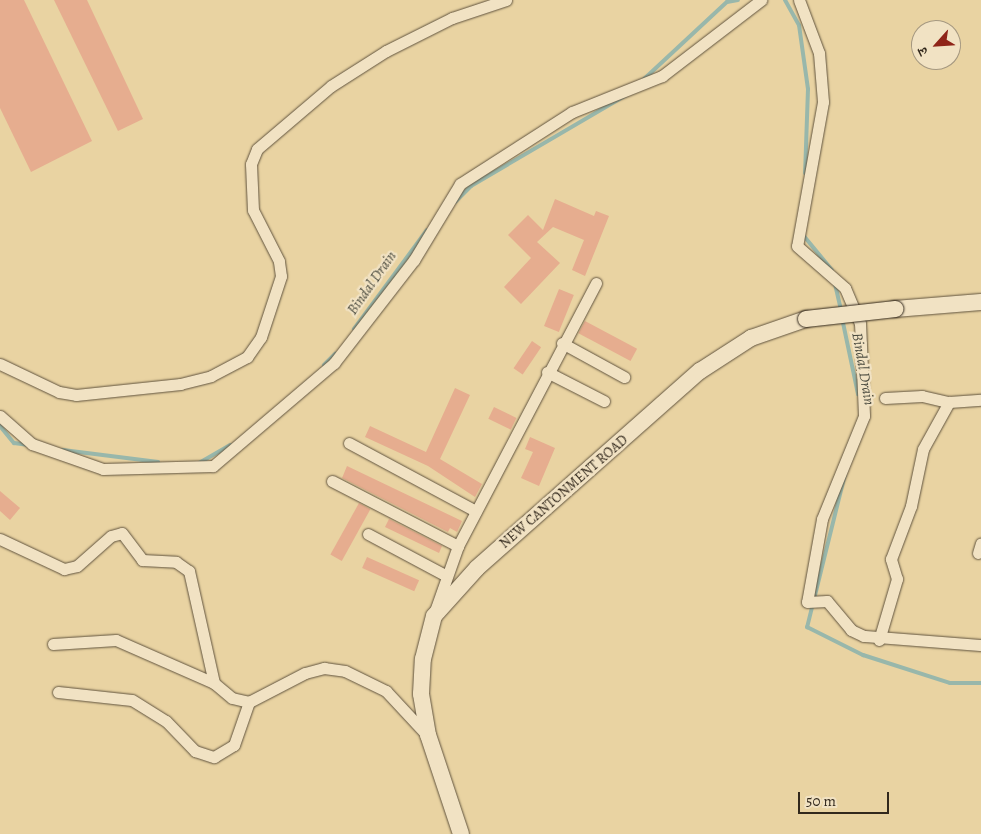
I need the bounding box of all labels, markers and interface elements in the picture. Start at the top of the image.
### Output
north arrow [911,20,961,70]
text: उ [913,44,933,59]
water label: Bindal Drain [344,248,400,318]
water label: Bindal Drain [848,331,878,407]
street label: NEW CANTONMENT ROAD [496,432,632,552]
scale bar [801,782,892,814]
text: 50 m [806,791,836,811]

